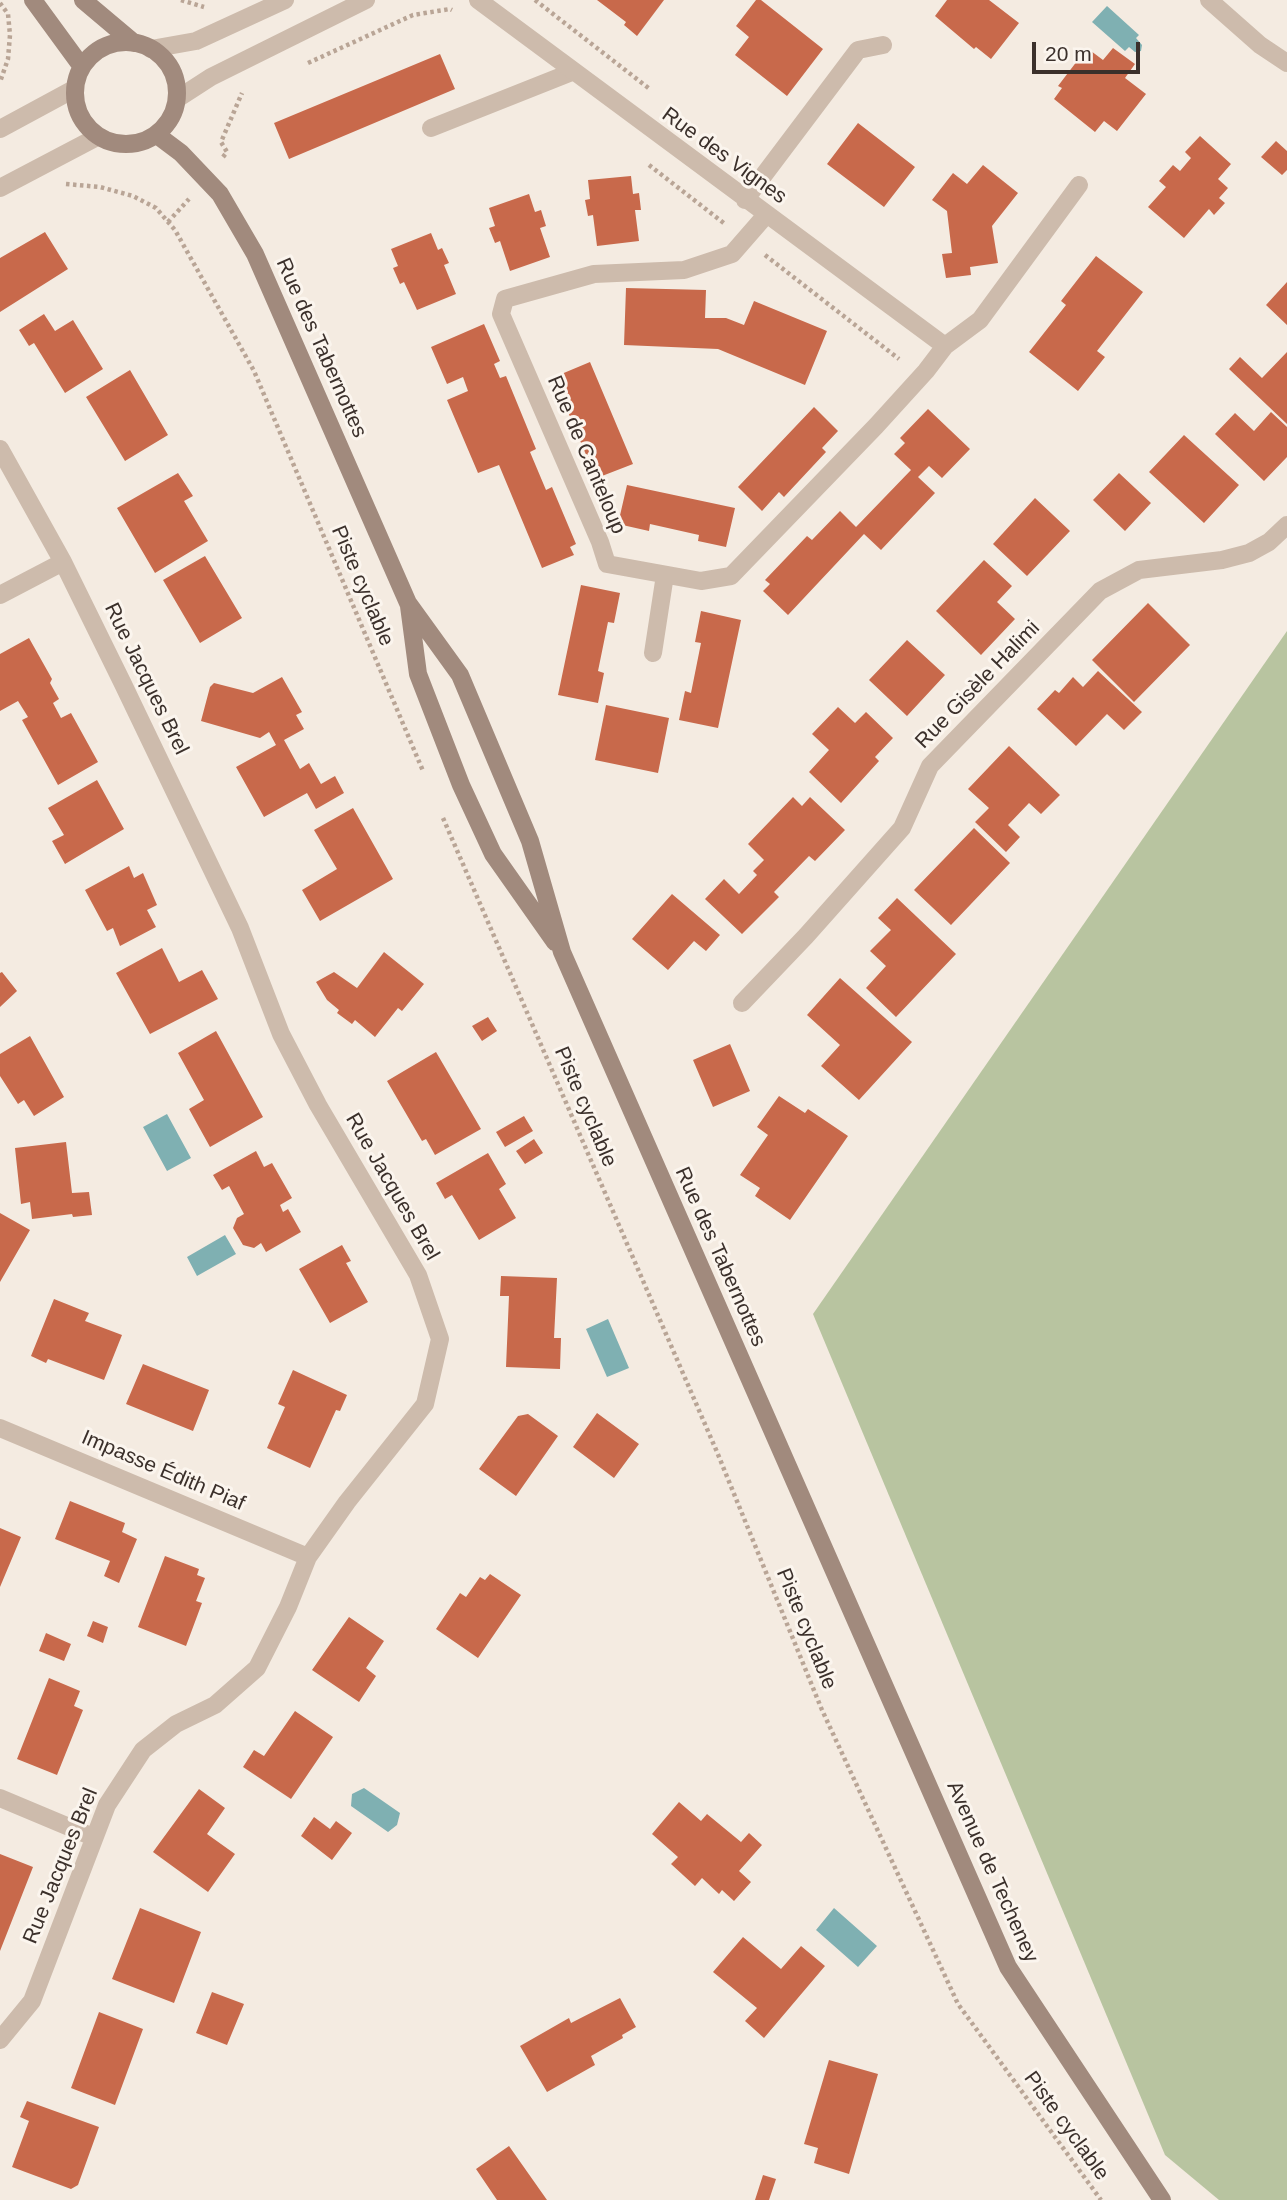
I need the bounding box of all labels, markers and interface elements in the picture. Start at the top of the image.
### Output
scale bar [1035,28,1144,72]
text: 20 m [1045,42,1092,65]
street label: Rue des Vignes [657,102,791,210]
street label: Rue des Tabernottes [270,254,372,442]
street label: Rue de Canteloup [541,372,631,538]
street label: Piste cyclable [325,522,399,650]
street label: Rue Jacques Brel [98,599,194,759]
street label: Rue Gisèle Halimi [911,616,1045,754]
street label: Piste cyclable [548,1043,622,1171]
street label: Rue Jacques Brel [340,1109,444,1265]
street label: Rue des Tabernottes [669,1163,771,1351]
street label: Impasse Édith Piaf [77,1425,249,1517]
street label: Piste cyclable [770,1565,842,1693]
street label: Avenue de Techeney [941,1777,1043,1967]
street label: Rue Jacques Brel [18,1784,104,1948]
street label: Piste cyclable [1018,2067,1114,2185]

